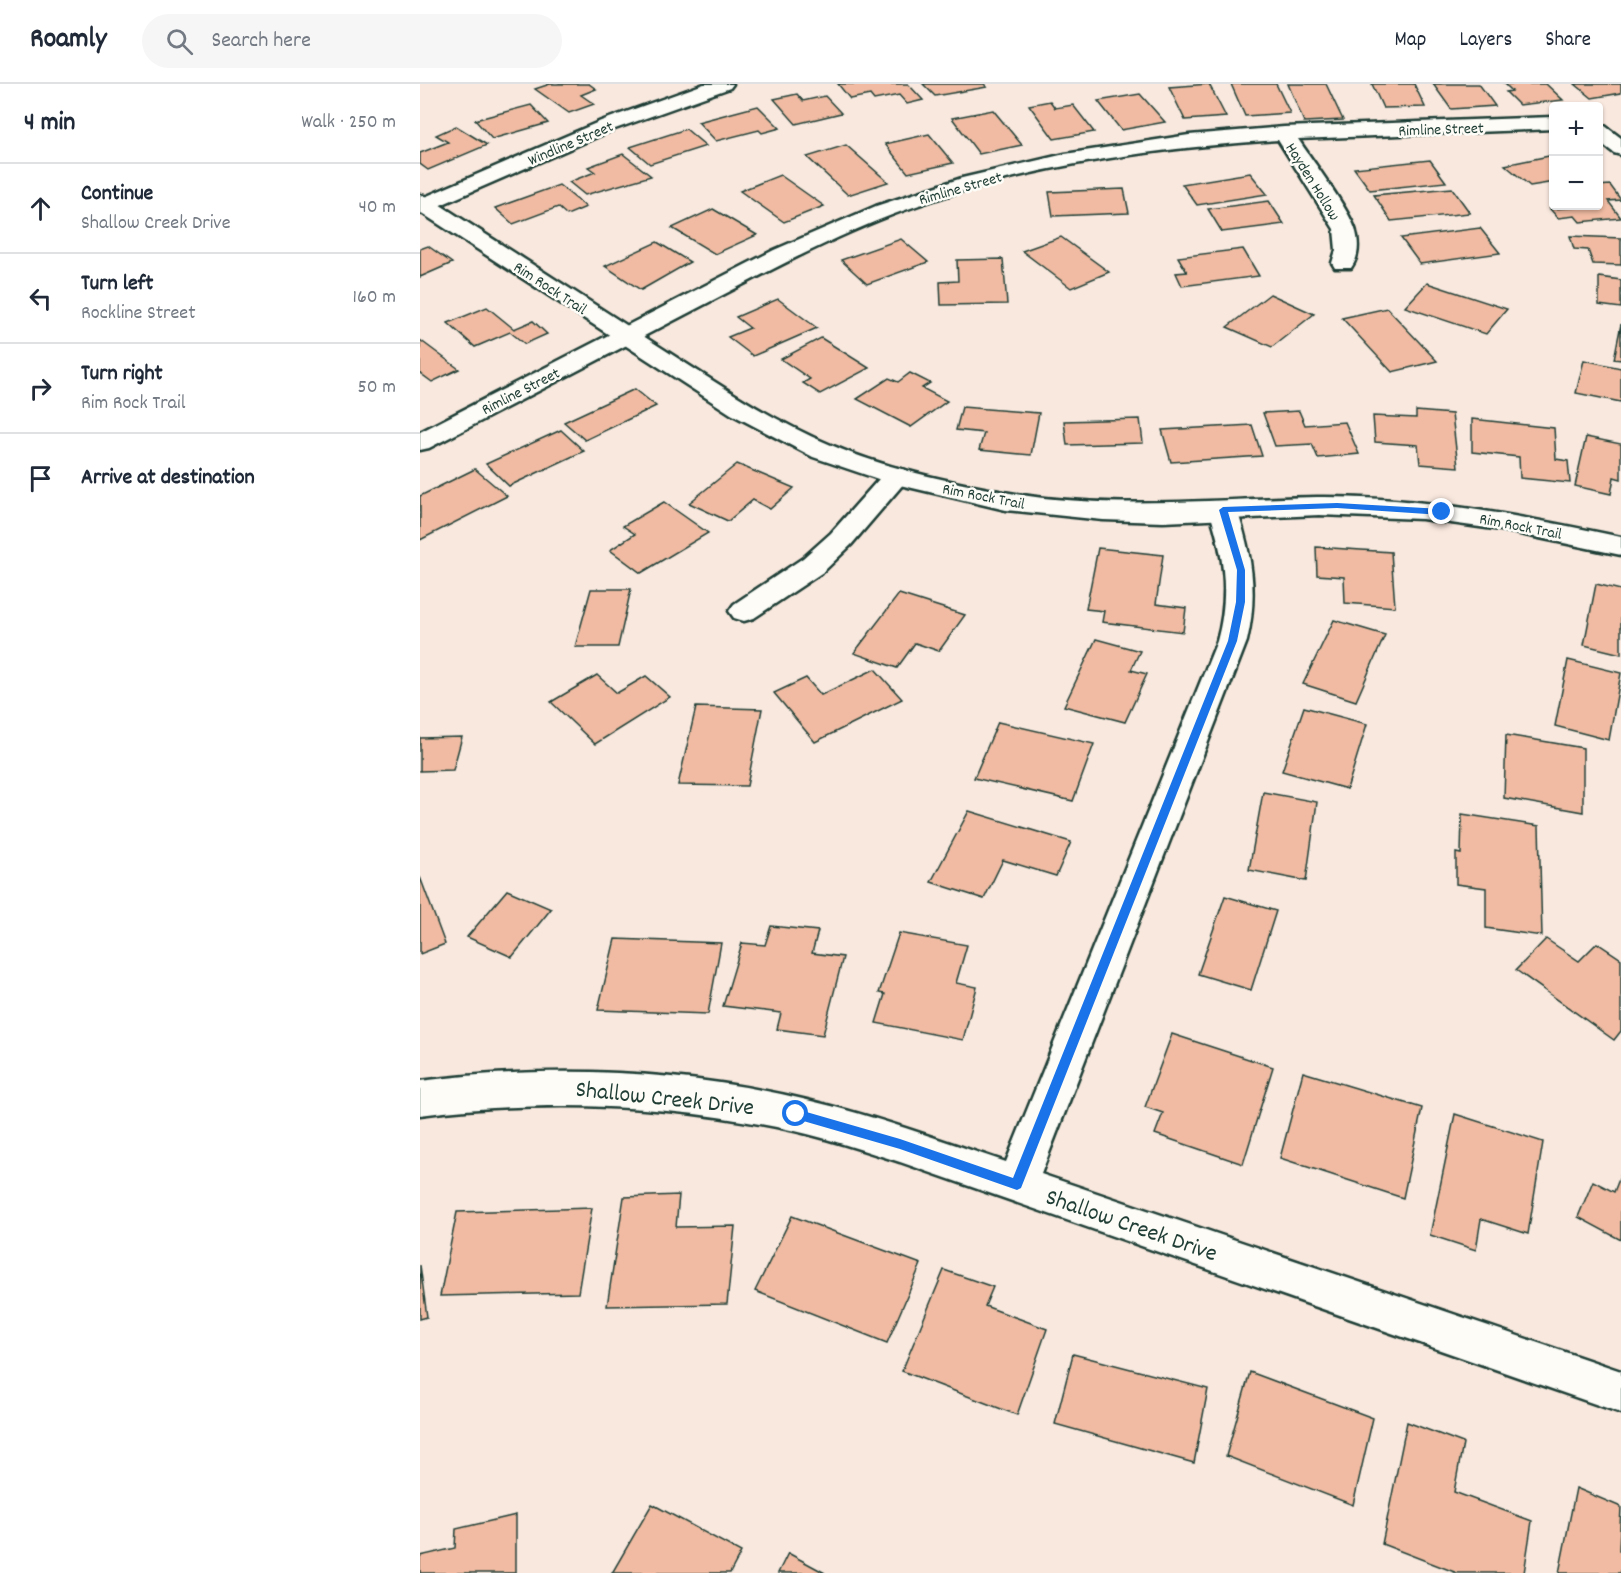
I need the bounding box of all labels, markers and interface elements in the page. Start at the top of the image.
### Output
search box [142,14,562,68]
text: Roamly [30,21,106,61]
icon: search [163,25,196,58]
text: Search here [211,26,311,57]
text: Map [1395,26,1426,56]
text: Layers [1459,26,1512,56]
text: Share [1545,26,1591,56]
map controls [1549,102,1603,210]
button: + [1549,102,1603,156]
text: 4 min [24,105,75,142]
text: Walk · 250 m [301,109,396,137]
street label: Windline Street [525,116,617,173]
street label: Rimline Street [1398,118,1484,143]
street label: Hayden Hollow [1279,139,1345,226]
button: − [1549,156,1603,210]
street label: Rimline Street [916,167,1005,212]
text: Continue [81,179,153,210]
icon: ahead [24,192,57,225]
text: 40 m [358,194,396,222]
text: Shallow Creek Drive [81,210,230,238]
street label: Rim Rock Trail [508,257,591,322]
text: Turn left [81,269,153,300]
icon: left [24,282,57,315]
text: 160 m [353,284,396,312]
text: Rockline Street [81,300,196,328]
text: Turn right [81,359,163,390]
street label: Rimline Street [478,363,564,422]
icon: right [24,372,57,405]
text: 50 m [358,374,396,402]
text: Rim Rock Trail [81,390,185,418]
icon: arrive [24,462,57,495]
text: Arrive at destination [81,463,255,494]
street label: Rim Rock Trail [940,478,1027,517]
route end [1428,498,1454,524]
street label: Rim Rock Trail [1477,508,1564,547]
street label: Shallow Creek Drive [574,1074,756,1126]
route start [782,1100,808,1126]
street label: Shallow Creek Drive [1041,1182,1221,1272]

